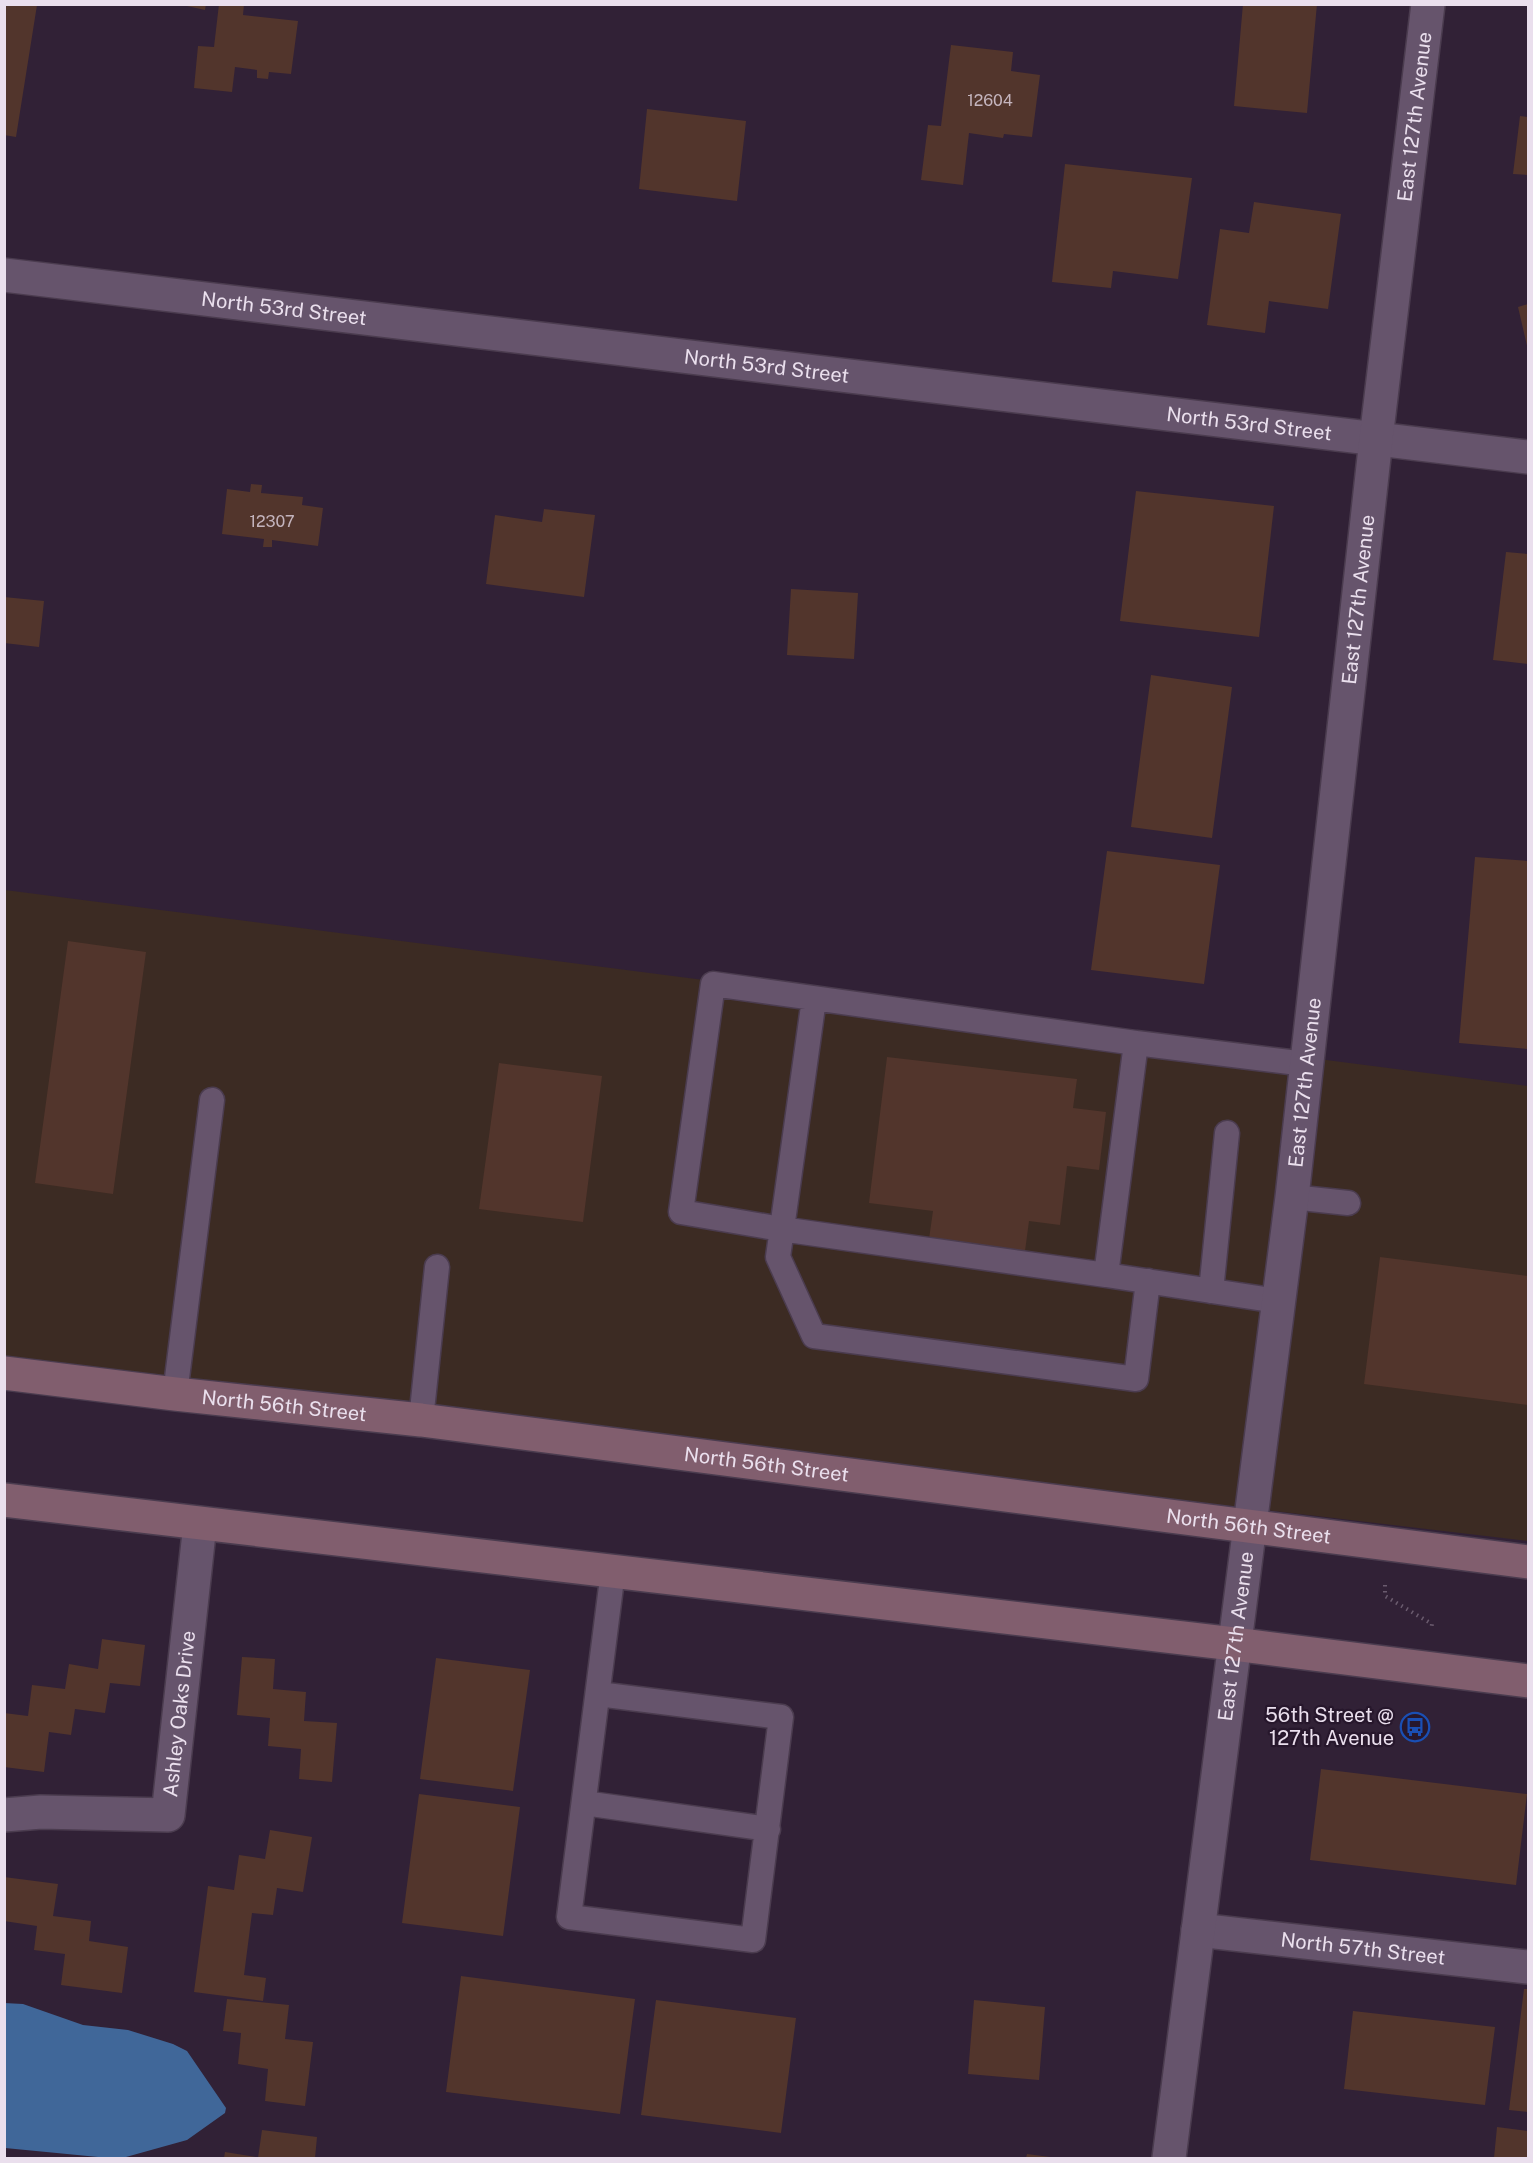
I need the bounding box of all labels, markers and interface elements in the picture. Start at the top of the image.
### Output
street label: East 127th Avenue [1392,31,1437,203]
house number: 12604 [967,91,1013,110]
street label: North 53rd Street [200,287,368,330]
street label: North 53rd Street [683,344,851,388]
street label: North 53rd Street [1165,402,1333,445]
house number: 12307 [249,512,295,531]
street label: East 127th Avenue [1337,513,1380,686]
street label: East 127th Avenue [1283,996,1326,1169]
street label: North 56th Street [200,1385,368,1426]
street label: North 56th Street [683,1442,850,1487]
street label: North 56th Street [1165,1504,1332,1549]
street label: East 127th Avenue [1213,1550,1259,1723]
street label: Ashley Oaks Drive [158,1629,200,1798]
place label: 56th Street @ 127th Avenue [1265,1703,1394,1750]
bus stop icon: 56th Street @ 127th Avenue [1399,1711,1431,1743]
street label: North 57th Street [1279,1927,1447,1970]

